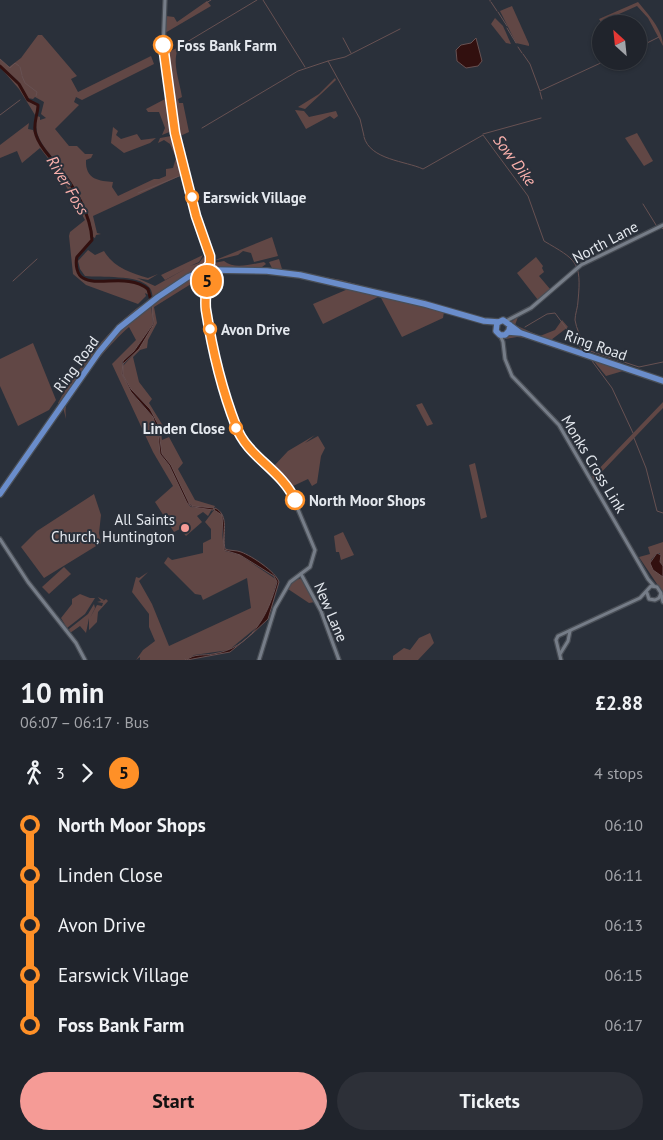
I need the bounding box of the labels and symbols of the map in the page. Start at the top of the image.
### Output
north arrow [592,15,648,70]
marker: Foss Bank Farm [153,35,173,55]
place label: Foss Bank Farm [177,36,277,55]
water label: Sow Dike [489,130,541,190]
water label: River Foss [43,152,94,219]
place label: Earswick Village [203,188,307,207]
marker: Earswick Village [185,190,199,204]
street label: North Lane [569,217,641,267]
line badge: 5 [191,265,223,297]
place label: Avon Drive [221,320,290,339]
marker: Avon Drive [203,322,217,336]
street label: Ring Road [562,325,630,365]
street label: Ring Road [49,332,103,396]
street label: Monks Cross Link [557,412,631,517]
place label: Linden Close [143,419,225,438]
marker: Linden Close [229,421,243,435]
marker: North Moor Shops [285,490,305,510]
place label: North Moor Shops [309,491,426,510]
place label: All Saints Church, Huntington [51,510,175,546]
marker: All Saints Church, Huntington [179,522,191,534]
street label: New Lane [310,579,352,645]

